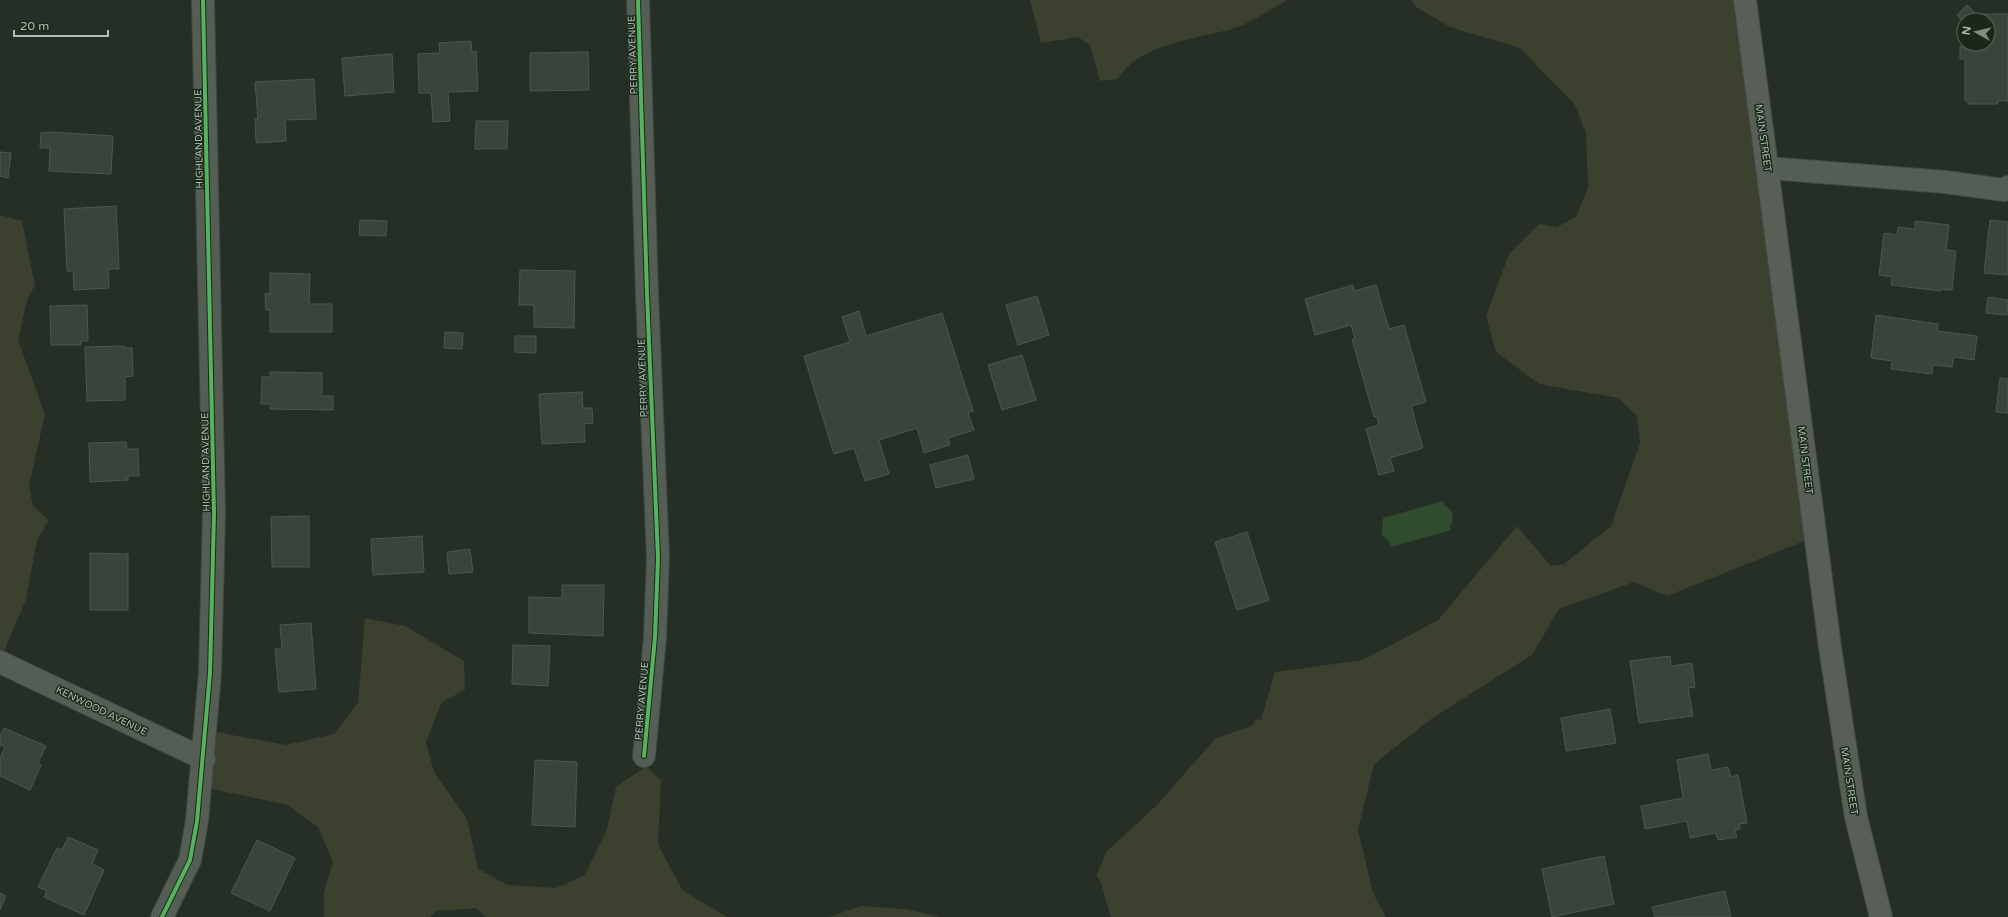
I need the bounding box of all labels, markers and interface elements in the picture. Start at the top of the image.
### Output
scale bar [14,12,108,38]
north arrow [1956,12,1996,52]
street label: PERRY AVENUE [626,15,640,94]
text: 20 m [20,19,49,33]
text: N [1960,25,1974,36]
street label: HIGHLAND AVENUE [192,89,206,189]
street label: MAIN STREET [1752,103,1774,173]
street label: PERRY AVENUE [636,338,650,417]
street label: HIGHLAND AVENUE [199,412,213,512]
street label: MAIN STREET [1795,425,1815,495]
street label: PERRY AVENUE [633,661,651,741]
street label: KENWOOD AVENUE [54,684,149,738]
street label: MAIN STREET [1838,746,1860,816]

